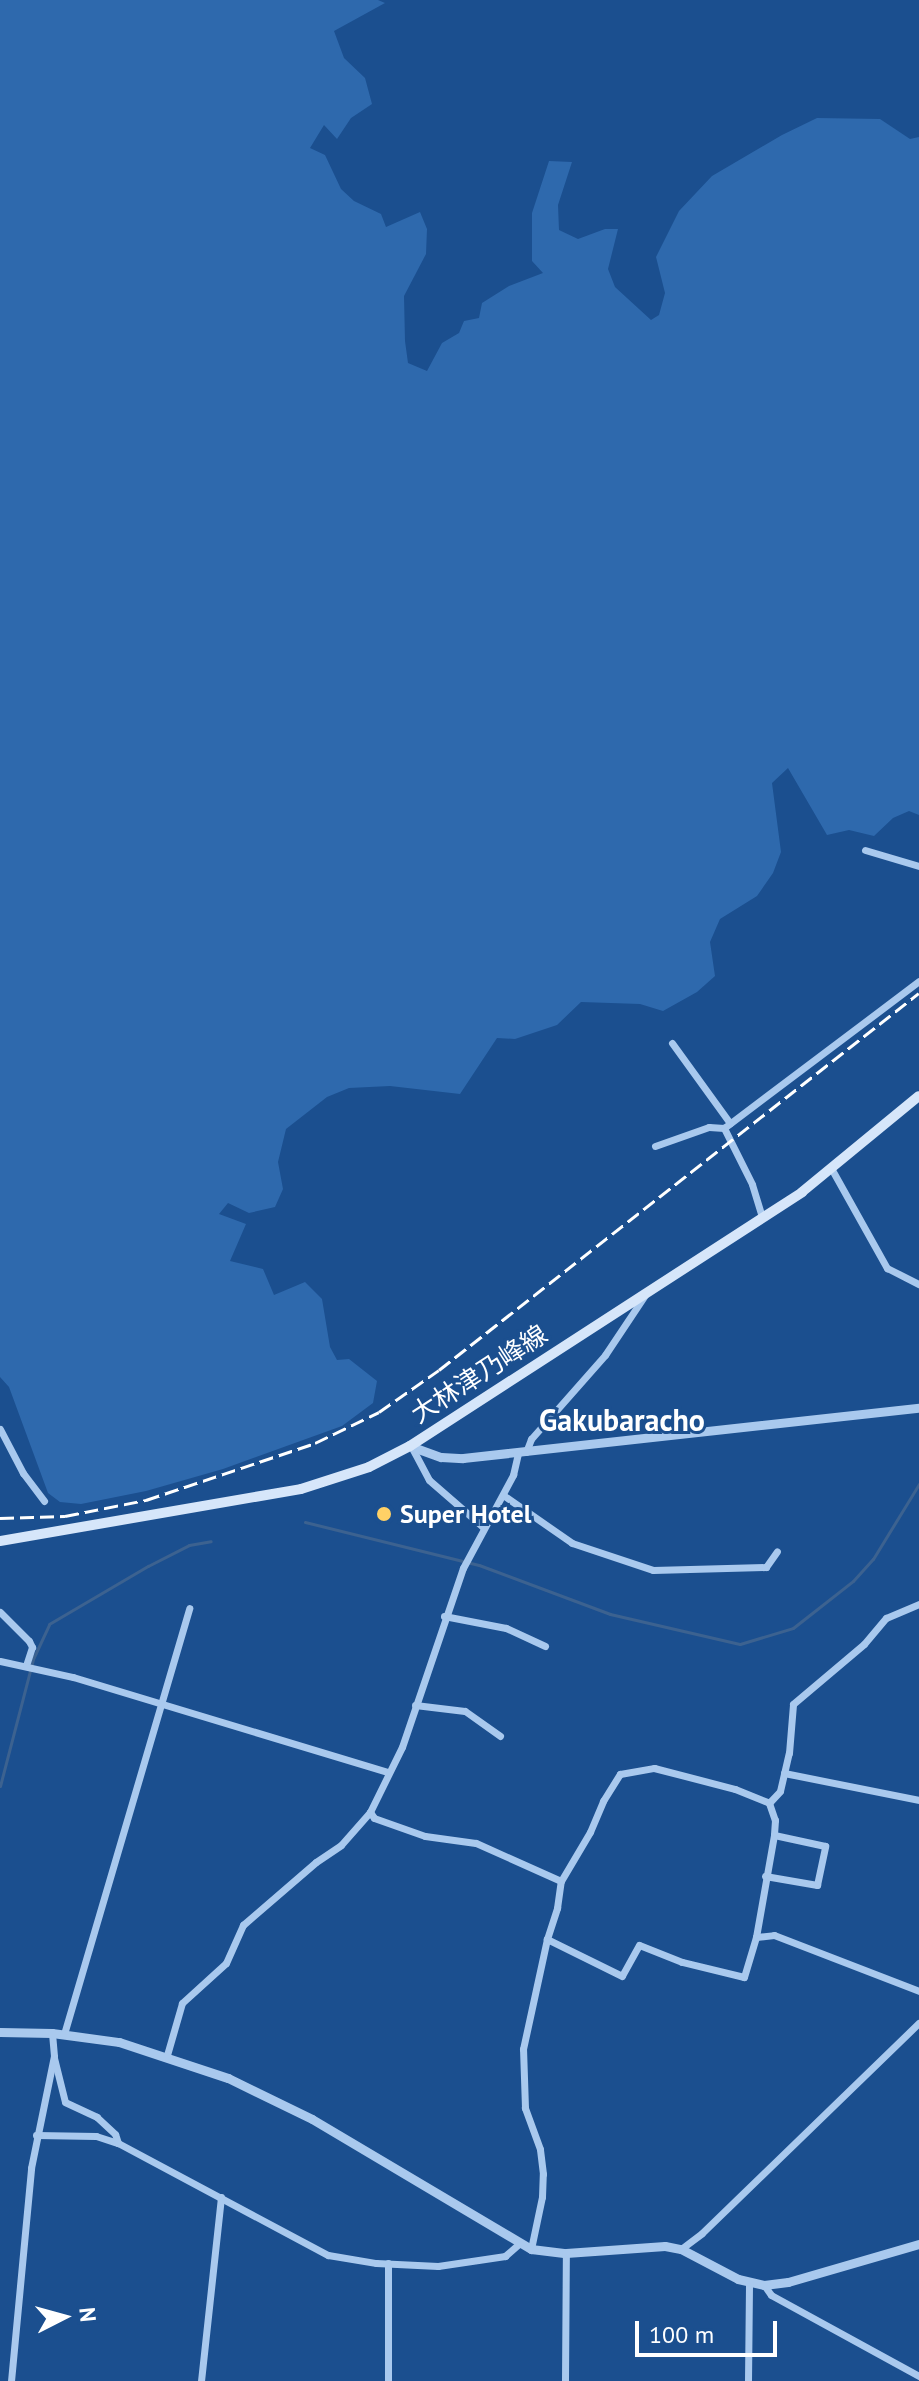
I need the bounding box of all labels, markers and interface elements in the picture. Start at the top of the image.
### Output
street label: 大林津乃峰線 [405,1318,553,1430]
district label: Gakubaracho [539,1402,705,1438]
place label: Super Hotel [400,1498,531,1530]
marker: Super Hotel [375,1505,393,1523]
north arrow [24,2277,104,2357]
scale bar [639,2305,781,2355]
text: N [73,2306,103,2323]
text: 100 m [649,2319,714,2350]

